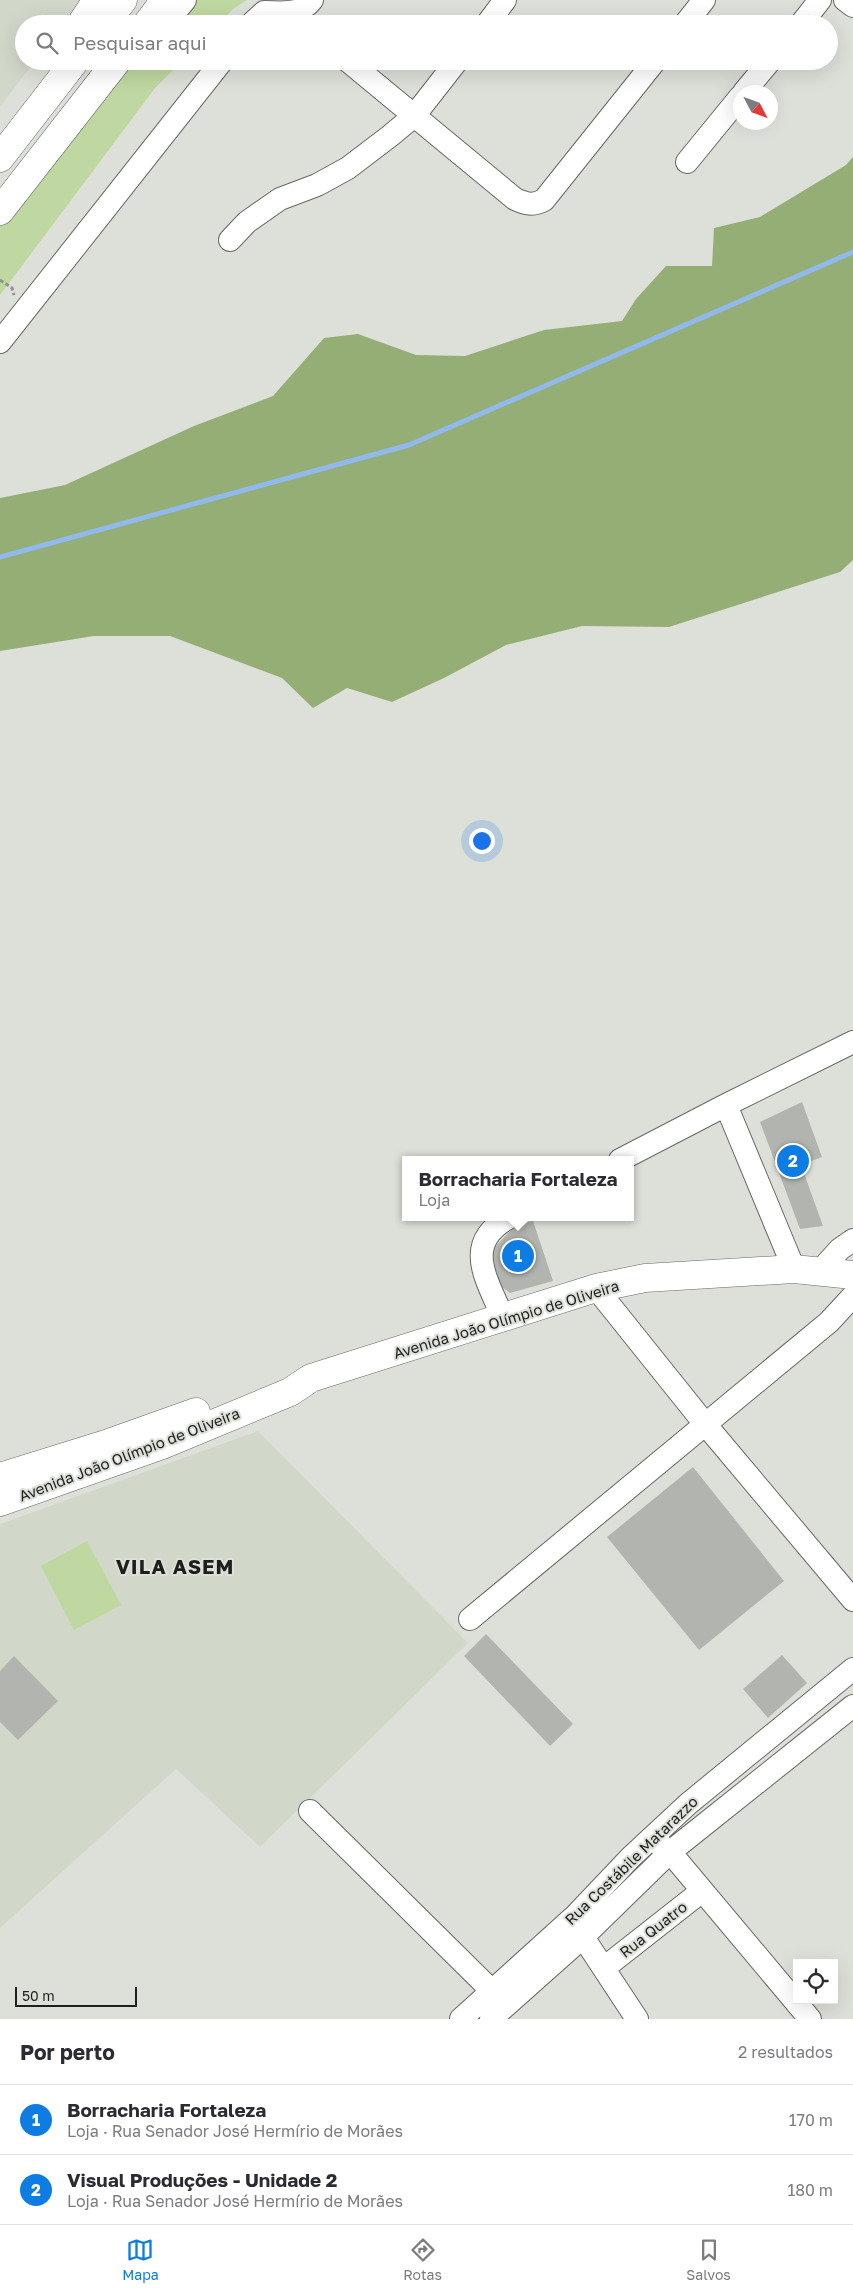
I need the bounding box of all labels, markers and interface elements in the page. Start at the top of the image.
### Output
search box [15,15,838,70]
icon: search [33,29,61,57]
text: Pesquisar aqui [73,31,207,54]
north arrow [733,85,778,130]
your location [469,828,495,854]
pin: 2 [777,1142,809,1180]
popup [402,1156,634,1221]
text: Borracharia Fortaleza [418,1167,618,1190]
text: Loja [418,1190,450,1210]
pin: 1 [502,1237,534,1275]
street label: Avenida João Olímpio de Oliveira [391,1276,621,1362]
street label: Avenida João Olímpio de Oliveira [16,1403,242,1505]
district label: VILA ASEM [116,1554,234,1578]
street label: Rua Costábile Matarazzo [561,1792,701,1928]
street label: Rua Quatro [616,1897,690,1961]
map controls [793,1959,838,2004]
button: locate [793,1959,838,2004]
scale bar [15,1984,138,2007]
text: 50 m [22,1987,55,2004]
text: Por perto [20,2039,115,2065]
text: 2 resultados [738,2042,833,2062]
text: Borracharia Fortaleza [67,2098,266,2121]
text: 1 [32,2110,40,2130]
text: 170 m [789,2110,833,2130]
text: Loja · Rua Senador José Hermírio de Morães [67,2121,403,2141]
text: Visual Produções - Unidade 2 [67,2168,337,2191]
text: 2 [31,2180,41,2200]
text: 180 m [787,2180,833,2200]
text: Loja · Rua Senador José Hermírio de Morães [67,2191,403,2211]
tab: Mapa [122,2236,159,2283]
tab: Rotas [403,2236,442,2283]
tab: Salvos [686,2236,731,2283]

